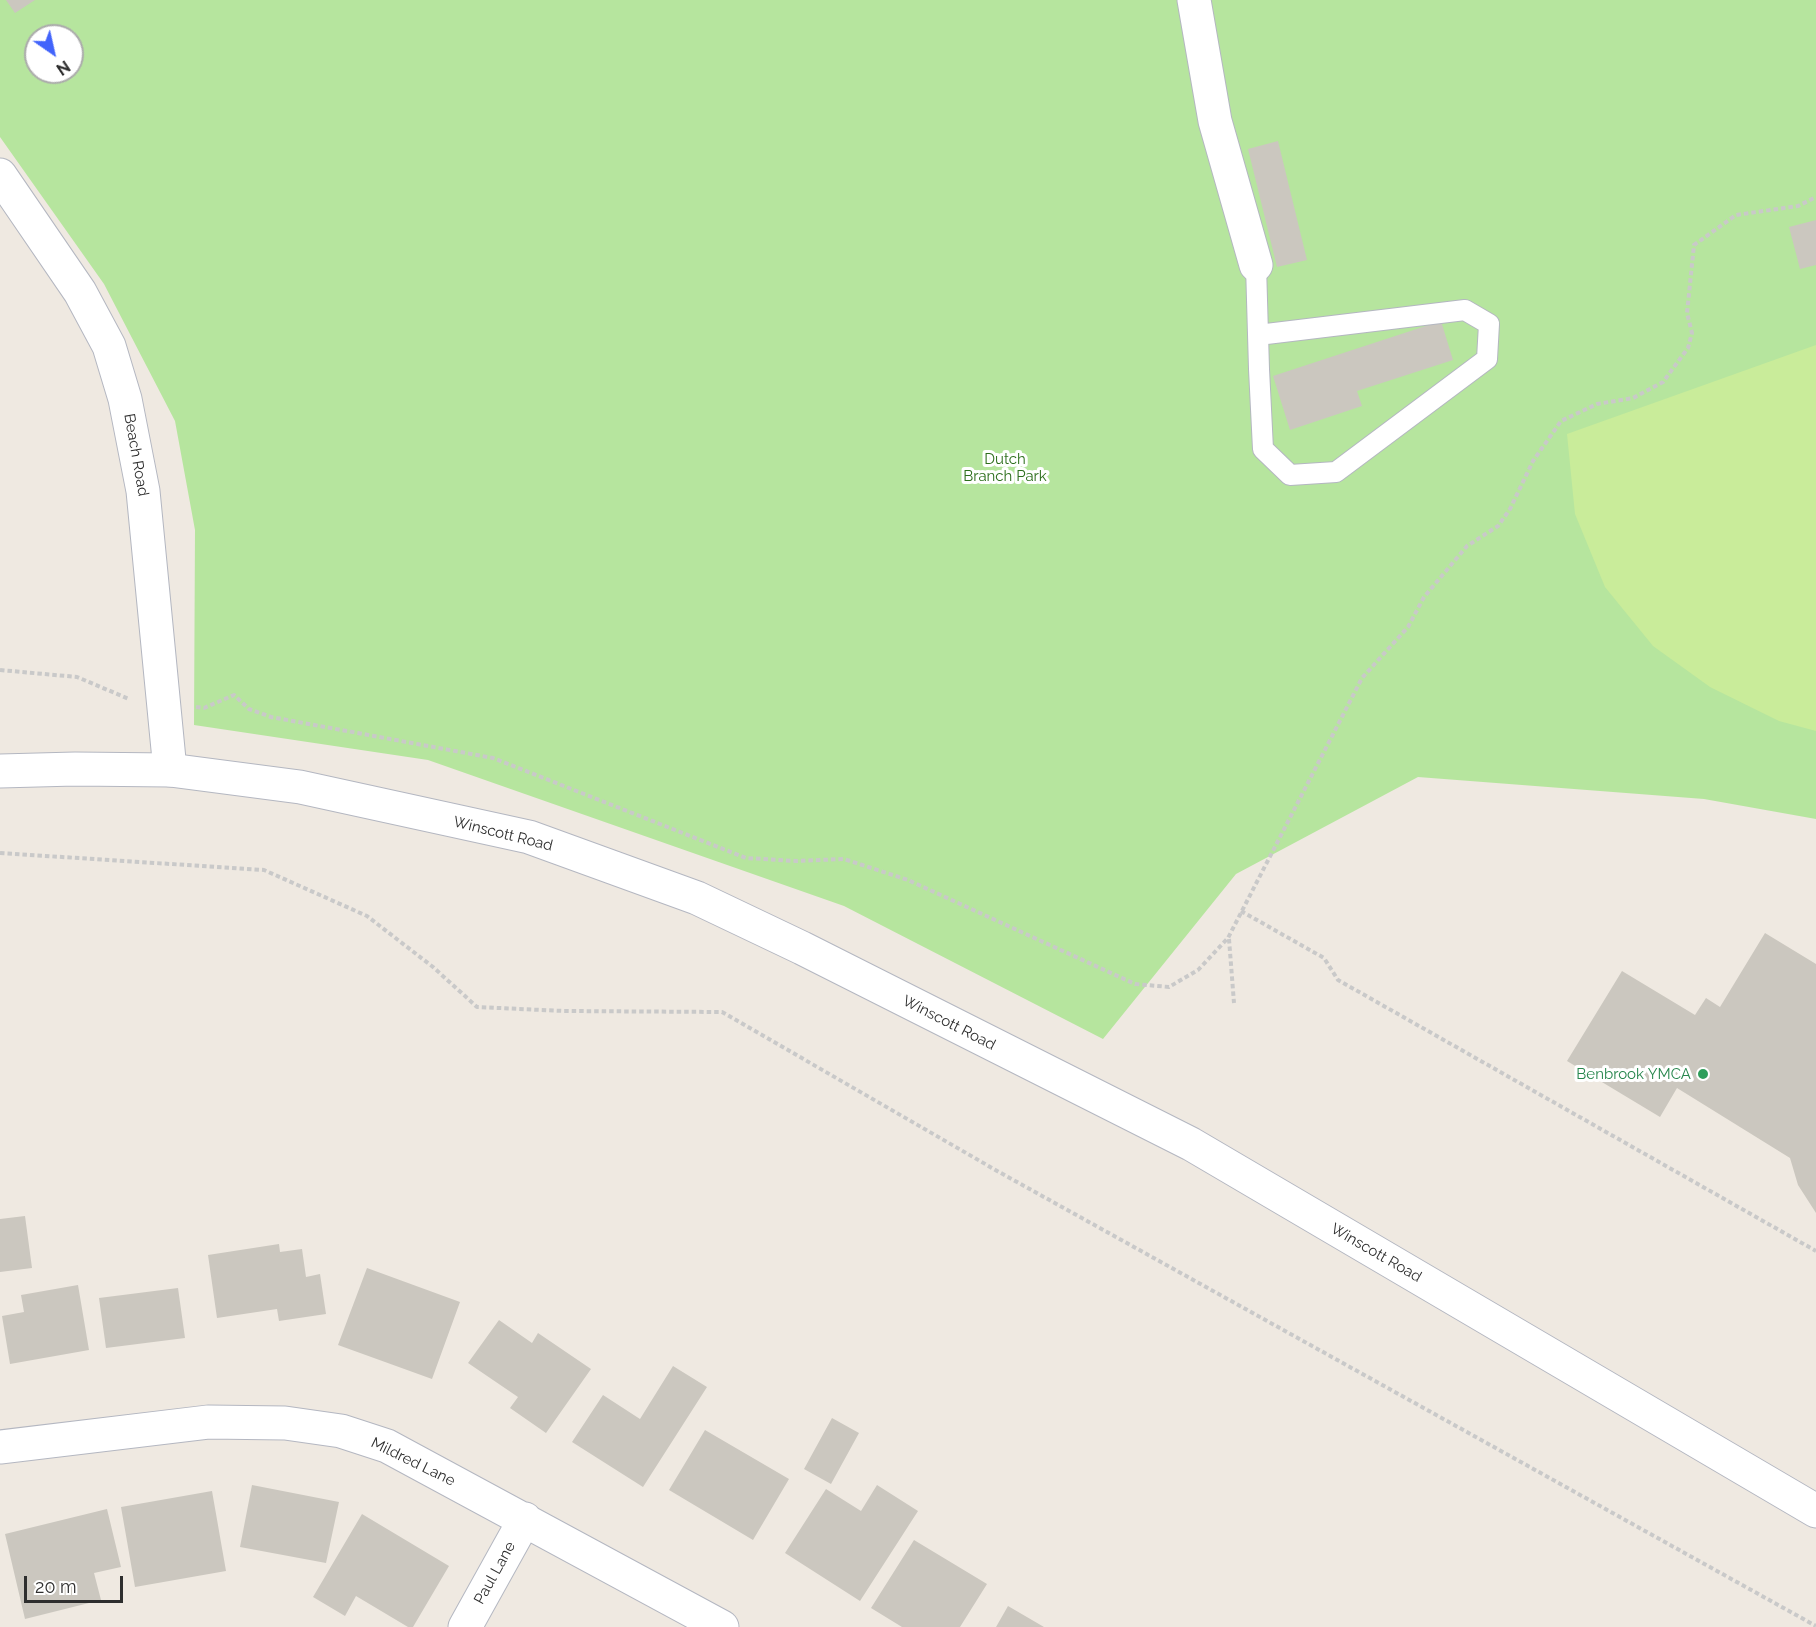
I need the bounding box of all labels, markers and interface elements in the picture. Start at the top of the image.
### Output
north arrow [24,24,84,84]
text: N [53,56,74,79]
street label: Beach Road [120,412,152,498]
park label: Dutch Branch Park [963,450,1047,485]
street label: Winscott Road [451,813,555,855]
street label: Winscott Road [900,992,998,1054]
place label: Benbrook YMCA [1576,1065,1691,1083]
marker: Benbrook YMCA [1696,1067,1710,1081]
street label: Winscott Road [1327,1220,1425,1286]
street label: Mildred Lane [368,1434,458,1490]
street label: Paul Lane [470,1539,520,1607]
scale bar [27,1564,126,1602]
text: 20 m [35,1576,77,1597]

